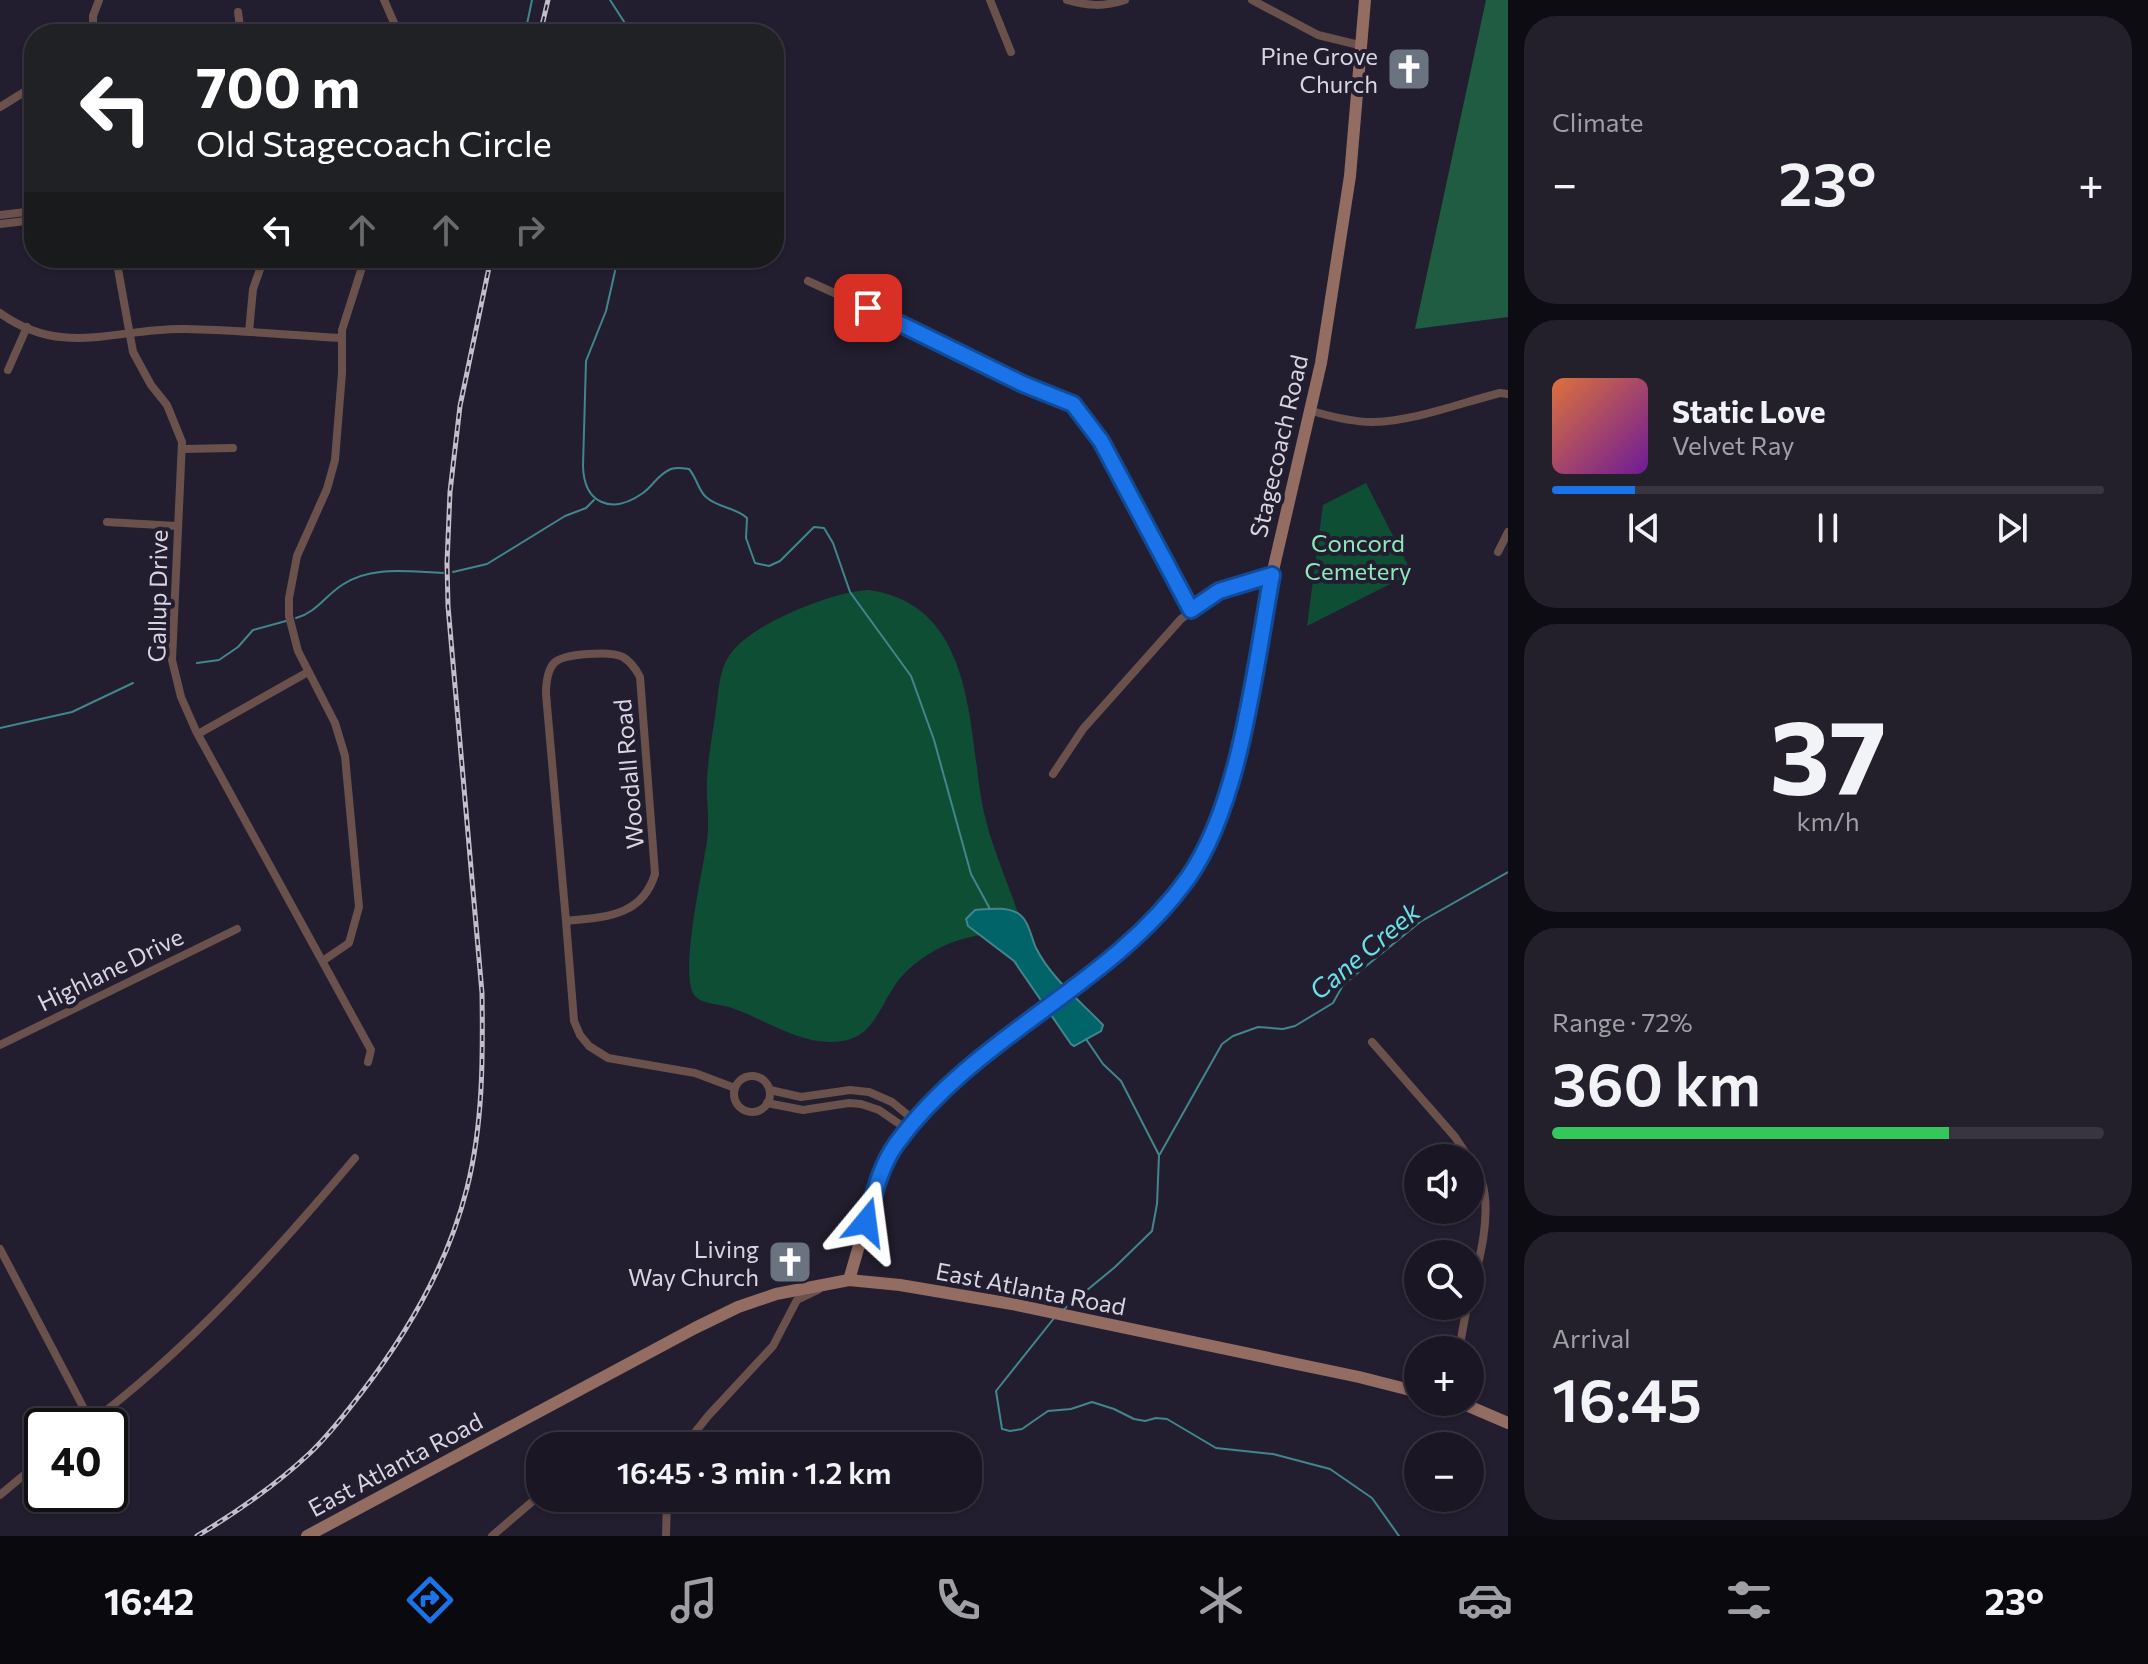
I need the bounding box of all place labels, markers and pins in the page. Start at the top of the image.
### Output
place label: Pine Grove Church [1261,41,1378,98]
church icon: Pine Grove Church [1385,45,1433,93]
pin [834,274,902,342]
place label: Living Way Church [628,1234,759,1291]
church icon: Living Way Church [766,1238,814,1286]

